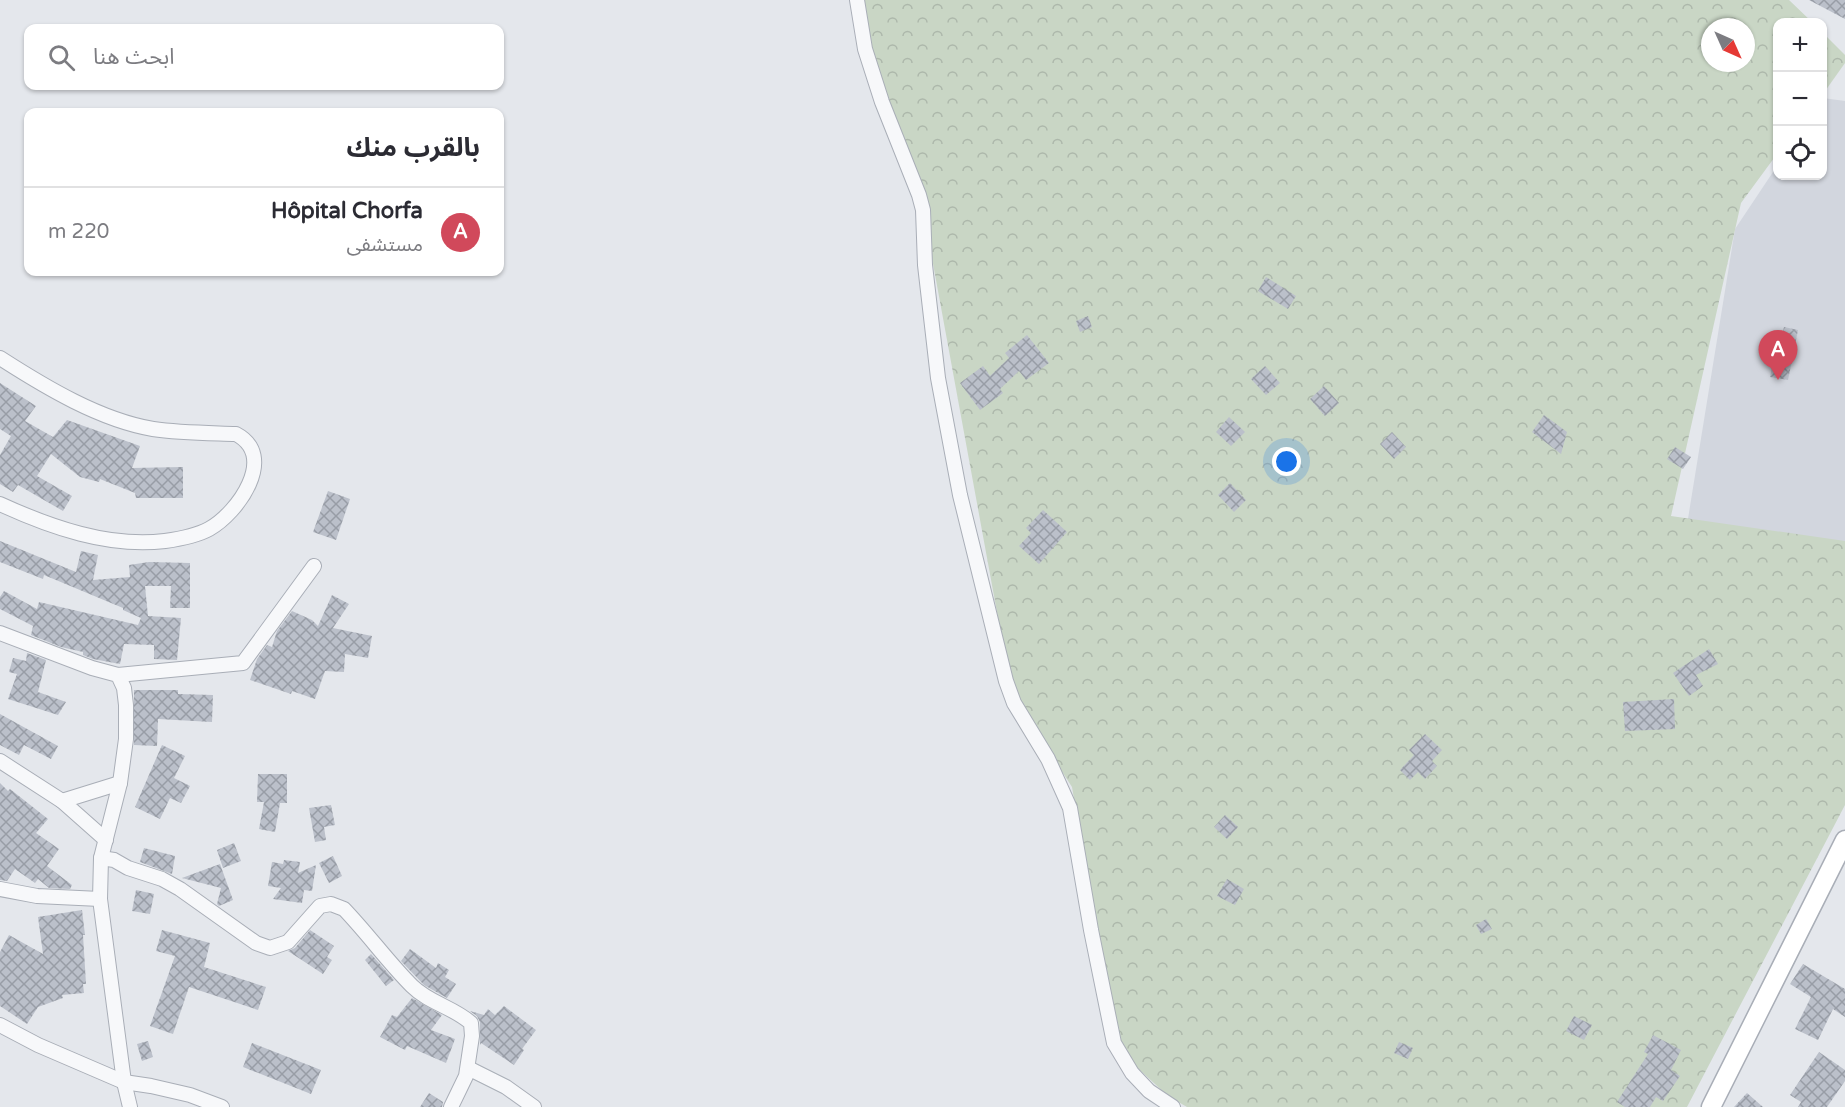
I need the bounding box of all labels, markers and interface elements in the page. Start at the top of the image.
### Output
north arrow [1701,18,1755,72]
map controls [1773,18,1827,180]
button: + [1773,18,1827,72]
search box [24,24,504,90]
icon: search [45,41,78,74]
text: ابحث هنا [93,44,175,70]
button: − [1773,72,1827,126]
button: locate [1773,126,1827,180]
text: بالقرب منك [346,132,480,163]
text: Hôpital Chorfa [271,198,423,224]
text: 220 m [48,220,109,244]
text: A [453,220,468,244]
text: مستشفى [346,233,423,257]
pin: A [1758,330,1798,380]
your location [1272,447,1301,476]

